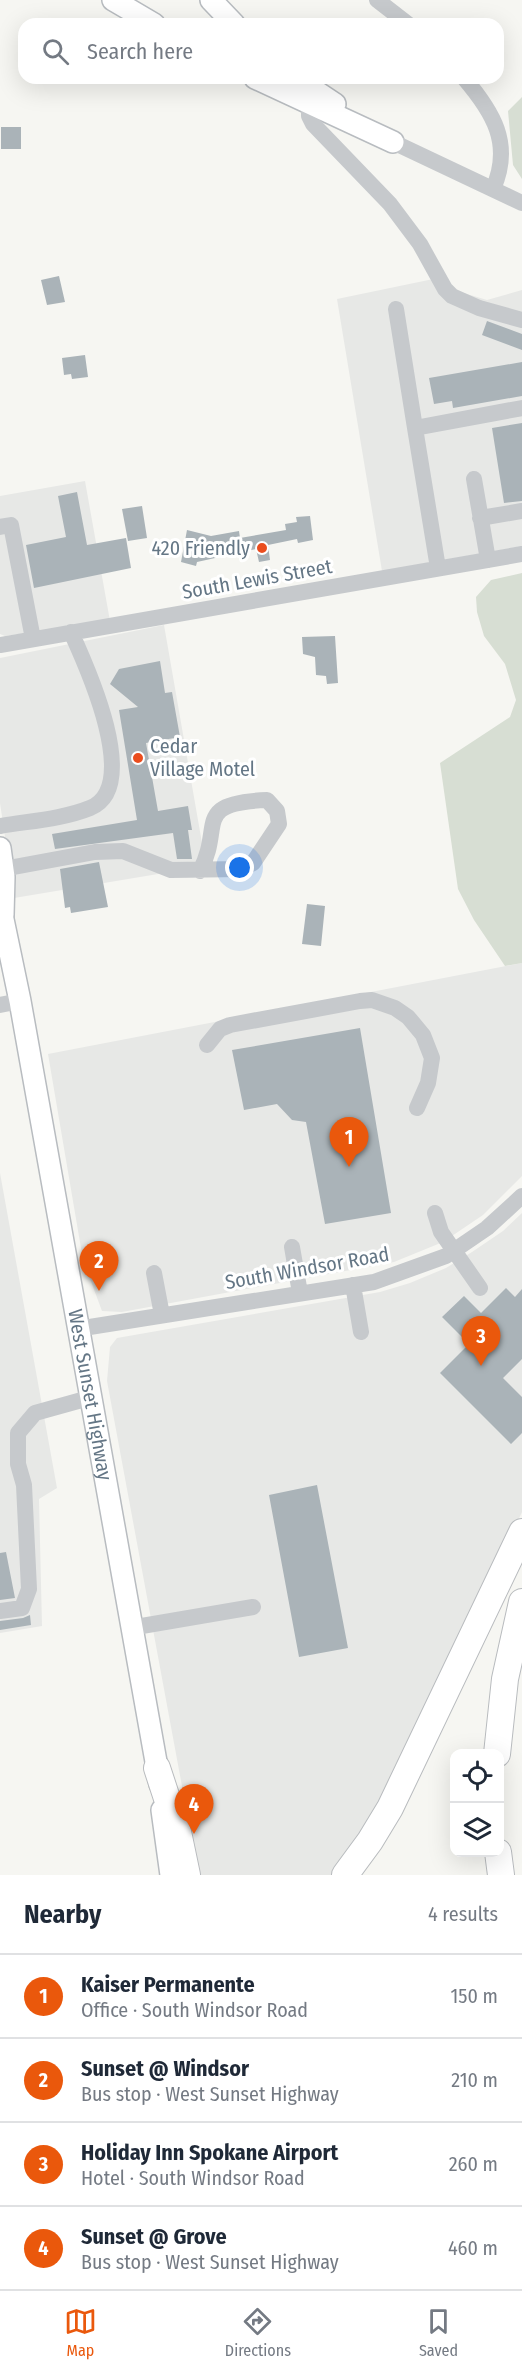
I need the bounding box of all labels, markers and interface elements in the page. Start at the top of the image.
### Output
search box [18,18,504,84]
icon: search [39,35,72,68]
text: Search here [87,38,193,65]
place label: 420 Friendly [151,536,250,560]
marker: 420 Friendly [255,541,269,555]
street label: South Lewis Street [180,554,334,604]
place label: Cedar Village Motel [150,734,255,781]
marker: Cedar Village Motel [131,751,145,765]
your location [225,853,254,882]
pin: 1 [330,1118,368,1167]
pin: 2 [80,1242,118,1291]
street label: South Windsor Road [223,1242,391,1294]
street label: West Sunset Highway [63,1307,117,1482]
pin: 3 [462,1316,500,1366]
map controls [450,1749,504,1857]
button: locate [450,1749,504,1803]
pin: 4 [174,1784,214,1834]
button: layers [450,1803,504,1857]
text: Nearby [24,1899,101,1930]
text: 4 results [428,1902,498,1926]
text: Kaiser Permanente [81,1971,255,1998]
text: 1 [39,1984,48,2008]
text: 150 m [451,1984,498,2008]
text: Office · South Windsor Road [81,1998,308,2022]
text: Sunset @ Windsor [81,2055,249,2082]
text: 2 [39,2068,48,2092]
text: 210 m [451,2068,498,2092]
text: Bus stop · West Sunset Highway [81,2082,339,2106]
text: Holiday Inn Spokane Airport [81,2139,338,2166]
text: 3 [39,2152,48,2176]
text: 260 m [449,2152,498,2176]
text: Hotel · South Windsor Road [81,2166,305,2190]
text: Sunset @ Grove [81,2223,227,2250]
text: 4 [38,2236,49,2260]
text: 460 m [448,2236,498,2260]
text: Bus stop · West Sunset Highway [81,2250,339,2274]
tab: Map [64,2305,97,2360]
tab: Directions [225,2305,291,2360]
tab: Saved [419,2305,458,2360]

